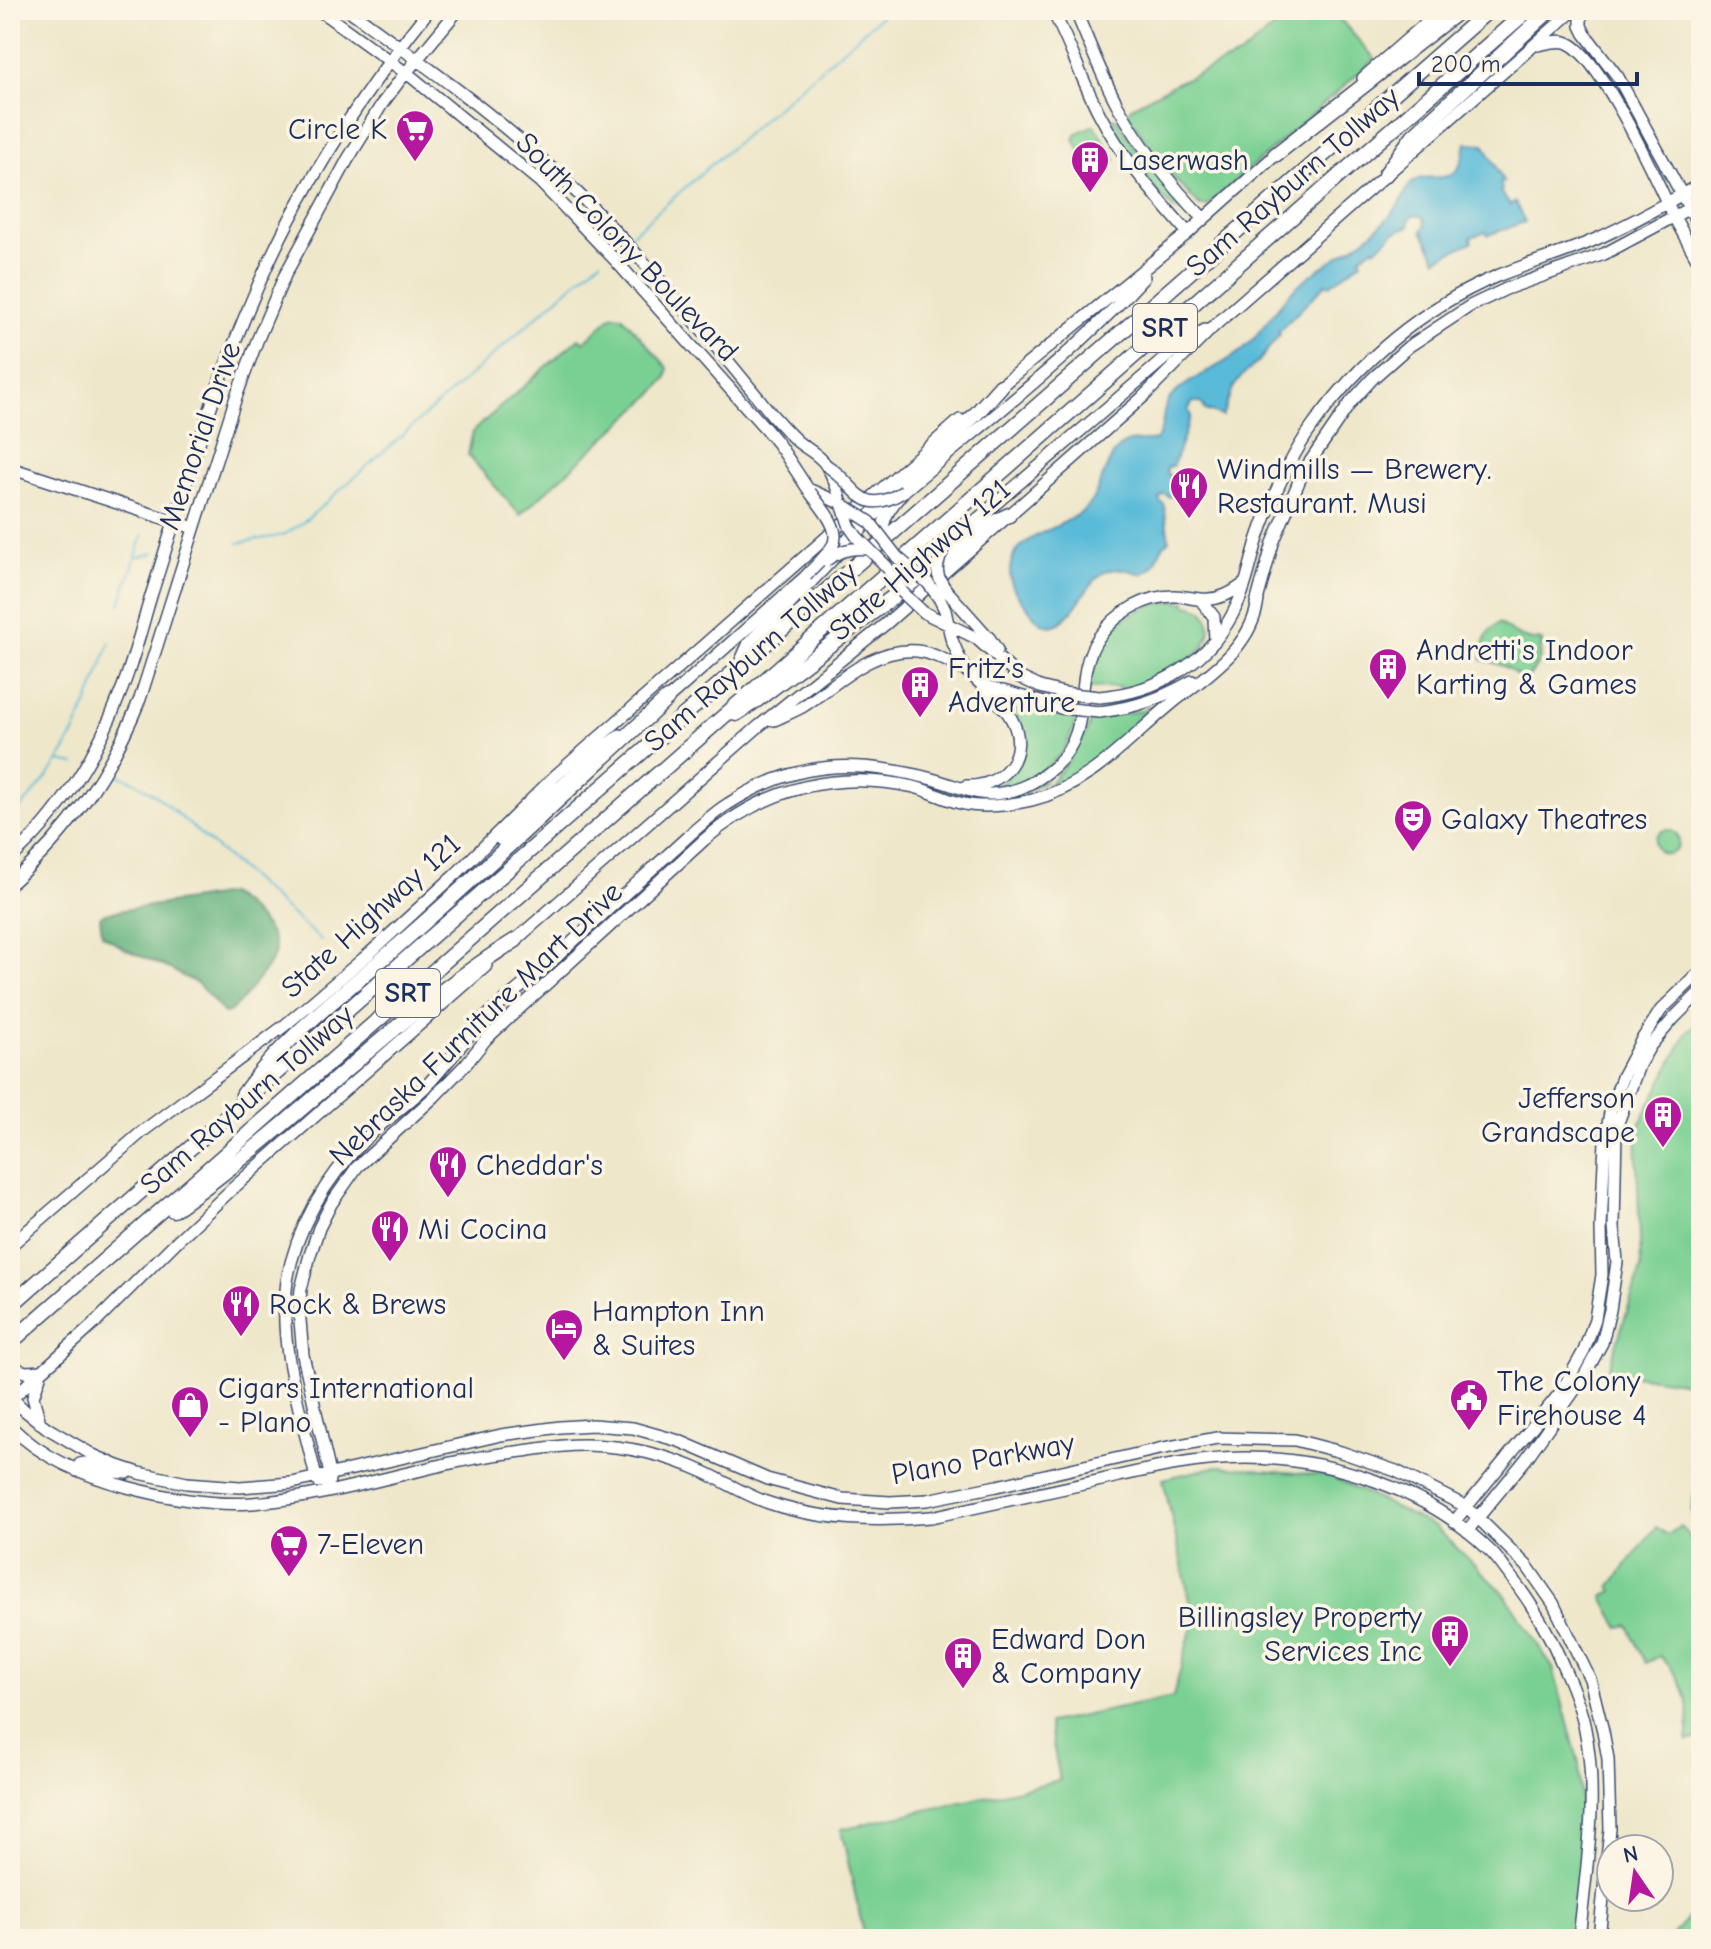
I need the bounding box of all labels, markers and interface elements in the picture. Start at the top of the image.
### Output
scale bar [1419,36,1637,86]
text: 200 m [1431,50,1501,78]
street label: Sam Rayburn Tollway [1179,79,1407,284]
supermarket icon: Circle K [394,108,436,163]
place label: Circle K [288,112,387,147]
street label: South Colony Boulevard [509,125,745,369]
building icon: Laserwash [1069,139,1111,194]
place label: Laserwash [1118,143,1249,178]
road number: SRT [1133,304,1197,352]
street label: Memorial Drive [152,338,248,534]
place label: Windmills — Brewery. Restaurant. Musi [1217,452,1492,521]
restaurant icon: Windmills — Brewery. Restaurant. Musi [1168,465,1210,520]
street label: State Highway 121 [822,472,1018,648]
street label: Sam Rayburn Tollway [637,554,865,759]
place label: Andretti's Indoor Karting & Games [1416,633,1637,702]
building icon: Andretti's Indoor Karting & Games [1367,646,1409,701]
place label: Fritz's Adventure [948,651,1075,720]
building icon: Fritz's Adventure [899,664,941,719]
theatre icon: Galaxy Theatres [1392,798,1434,853]
place label: Galaxy Theatres [1441,802,1647,837]
street label: State Highway 121 [274,826,468,1006]
street label: Nebraska Furniture Mart Drive [322,875,630,1173]
road number: SRT [376,969,440,1017]
street label: Sam Rayburn Tollway [133,997,361,1202]
place label: Jefferson Grandscape [1481,1081,1635,1150]
building icon: Jefferson Grandscape [1642,1094,1684,1149]
restaurant icon: Cheddar's [427,1144,469,1199]
place label: Cheddar's [476,1148,603,1183]
restaurant icon: Mi Cocina [369,1208,411,1263]
place label: Mi Cocina [418,1212,548,1247]
restaurant icon: Rock & Brews [220,1283,262,1338]
place label: Rock & Brews [269,1287,446,1322]
place label: Hampton Inn & Suites [592,1294,765,1363]
hotel icon: Hampton Inn & Suites [543,1307,585,1362]
place label: The Colony Firehouse 4 [1497,1364,1647,1433]
place label: Cigars International - Plano [218,1371,474,1440]
public building icon: The Colony Firehouse 4 [1448,1377,1490,1432]
shop icon: Cigars International - Plano [169,1384,211,1439]
street label: Plano Parkway [889,1426,1078,1492]
supermarket icon: 7-Eleven [268,1523,310,1578]
place label: 7-Eleven [317,1527,424,1562]
place label: Billingsley Property Services Inc [1178,1600,1423,1669]
building icon: Billingsley Property Services Inc [1429,1613,1471,1668]
place label: Edward Don & Company [991,1622,1146,1691]
building icon: Edward Don & Company [942,1635,984,1690]
north arrow [1595,1833,1675,1913]
text: N [1621,1840,1641,1869]

